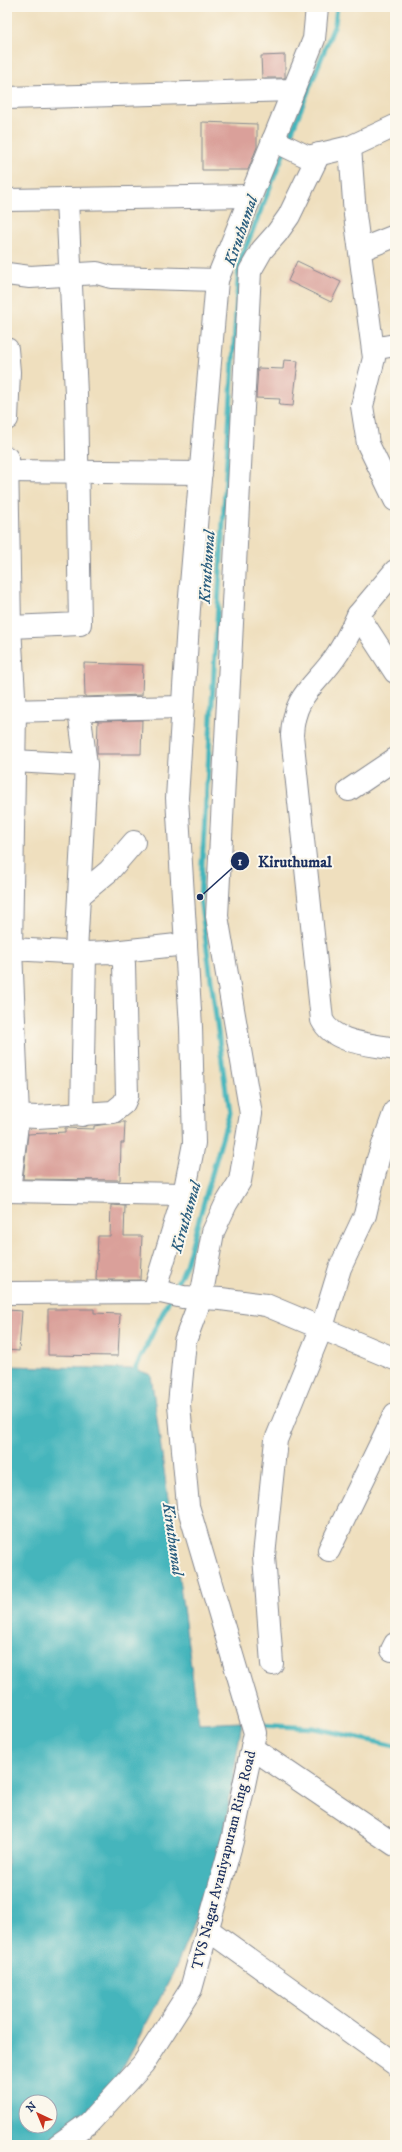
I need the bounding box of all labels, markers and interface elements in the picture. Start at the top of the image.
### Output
water label: Kiruthumal [219,191,263,270]
water label: Kiruthumal [194,528,220,605]
callout: Kiruthumal [230,847,340,875]
text: Kiruthumal [258,852,333,872]
text: 1 [238,854,243,869]
water label: Kiruthumal [166,1177,206,1256]
water label: Kiruthumal [158,1500,188,1578]
street label: TVS Nagar Avaniyapuram Ring Road [188,1748,261,1971]
north arrow [18,2094,58,2134]
text: N [24,2099,40,2116]

